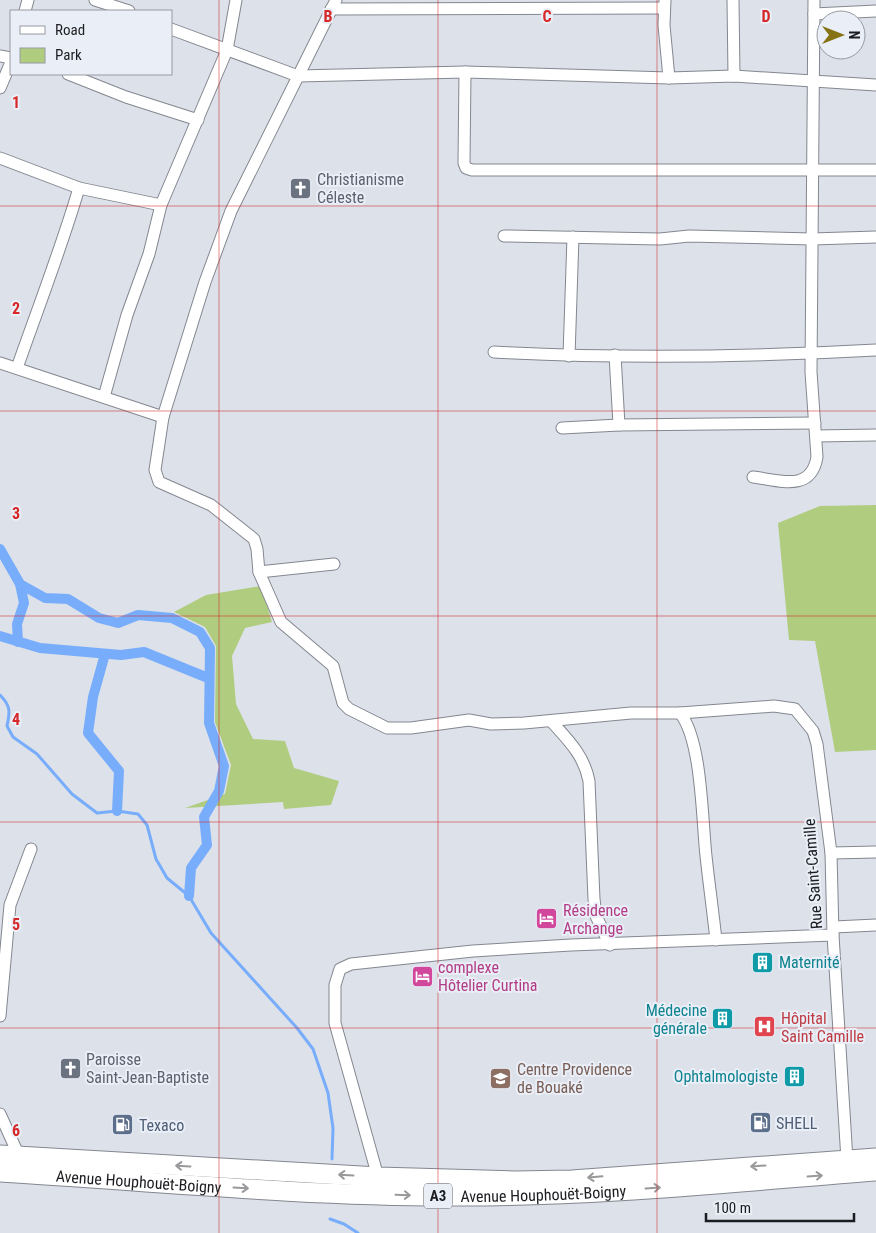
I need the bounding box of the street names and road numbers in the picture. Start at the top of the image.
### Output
street label: Rue Saint-Camille [800,818,826,930]
street label: Avenue Houphouët-Boigny [55,1166,222,1197]
street label: Avenue Houphouët-Boigny [460,1181,627,1206]
road number: A3 [424,1184,452,1208]

